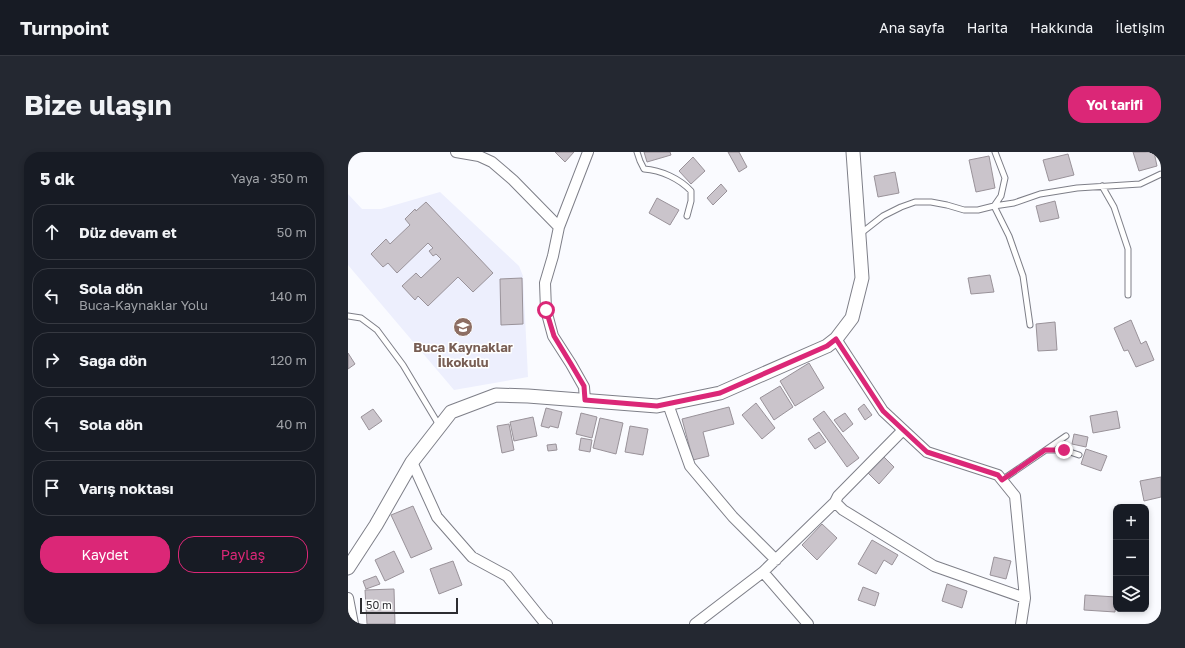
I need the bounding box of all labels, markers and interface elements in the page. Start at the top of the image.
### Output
text: Turnpoint [20,16,109,39]
text: Ana sayfa [879,19,945,36]
text: Harita [967,19,1008,36]
text: Hakkında [1030,19,1093,36]
text: İletişim [1115,19,1165,36]
button: Yol tarifi [1068,86,1161,123]
text: Bize ulaşın [24,88,172,121]
text: 5 dk [40,168,75,189]
text: Yaya · 350 m [231,170,308,186]
icon: ahead [41,221,63,243]
text: Düz devam et [79,223,177,241]
text: 50 m [277,224,307,240]
text: Sola dön [79,279,143,297]
icon: left [41,285,63,307]
text: 140 m [270,288,307,304]
text: Buca-Kaynaklar Yolu [79,297,208,313]
route start [537,301,555,319]
school or university icon: Buca Kaynaklar İlkokulu [452,316,474,338]
place label: Buca Kaynaklar İlkokulu [413,339,513,370]
icon: right [41,349,63,371]
text: Sağa dön [79,351,147,369]
text: 120 m [270,352,307,368]
icon: left [41,413,63,435]
text: Sola dön [79,415,143,433]
text: 40 m [276,416,307,432]
route end [1055,441,1073,459]
icon: arrive [41,477,63,499]
text: Varış noktası [79,479,174,497]
map controls [1113,504,1149,612]
button: + [1113,504,1149,540]
button: Kaydet [40,536,170,573]
button: Paylaş [178,536,308,573]
button: − [1113,540,1149,576]
button: layers [1113,576,1149,612]
scale bar [360,596,458,615]
text: 50 m [366,598,392,611]

